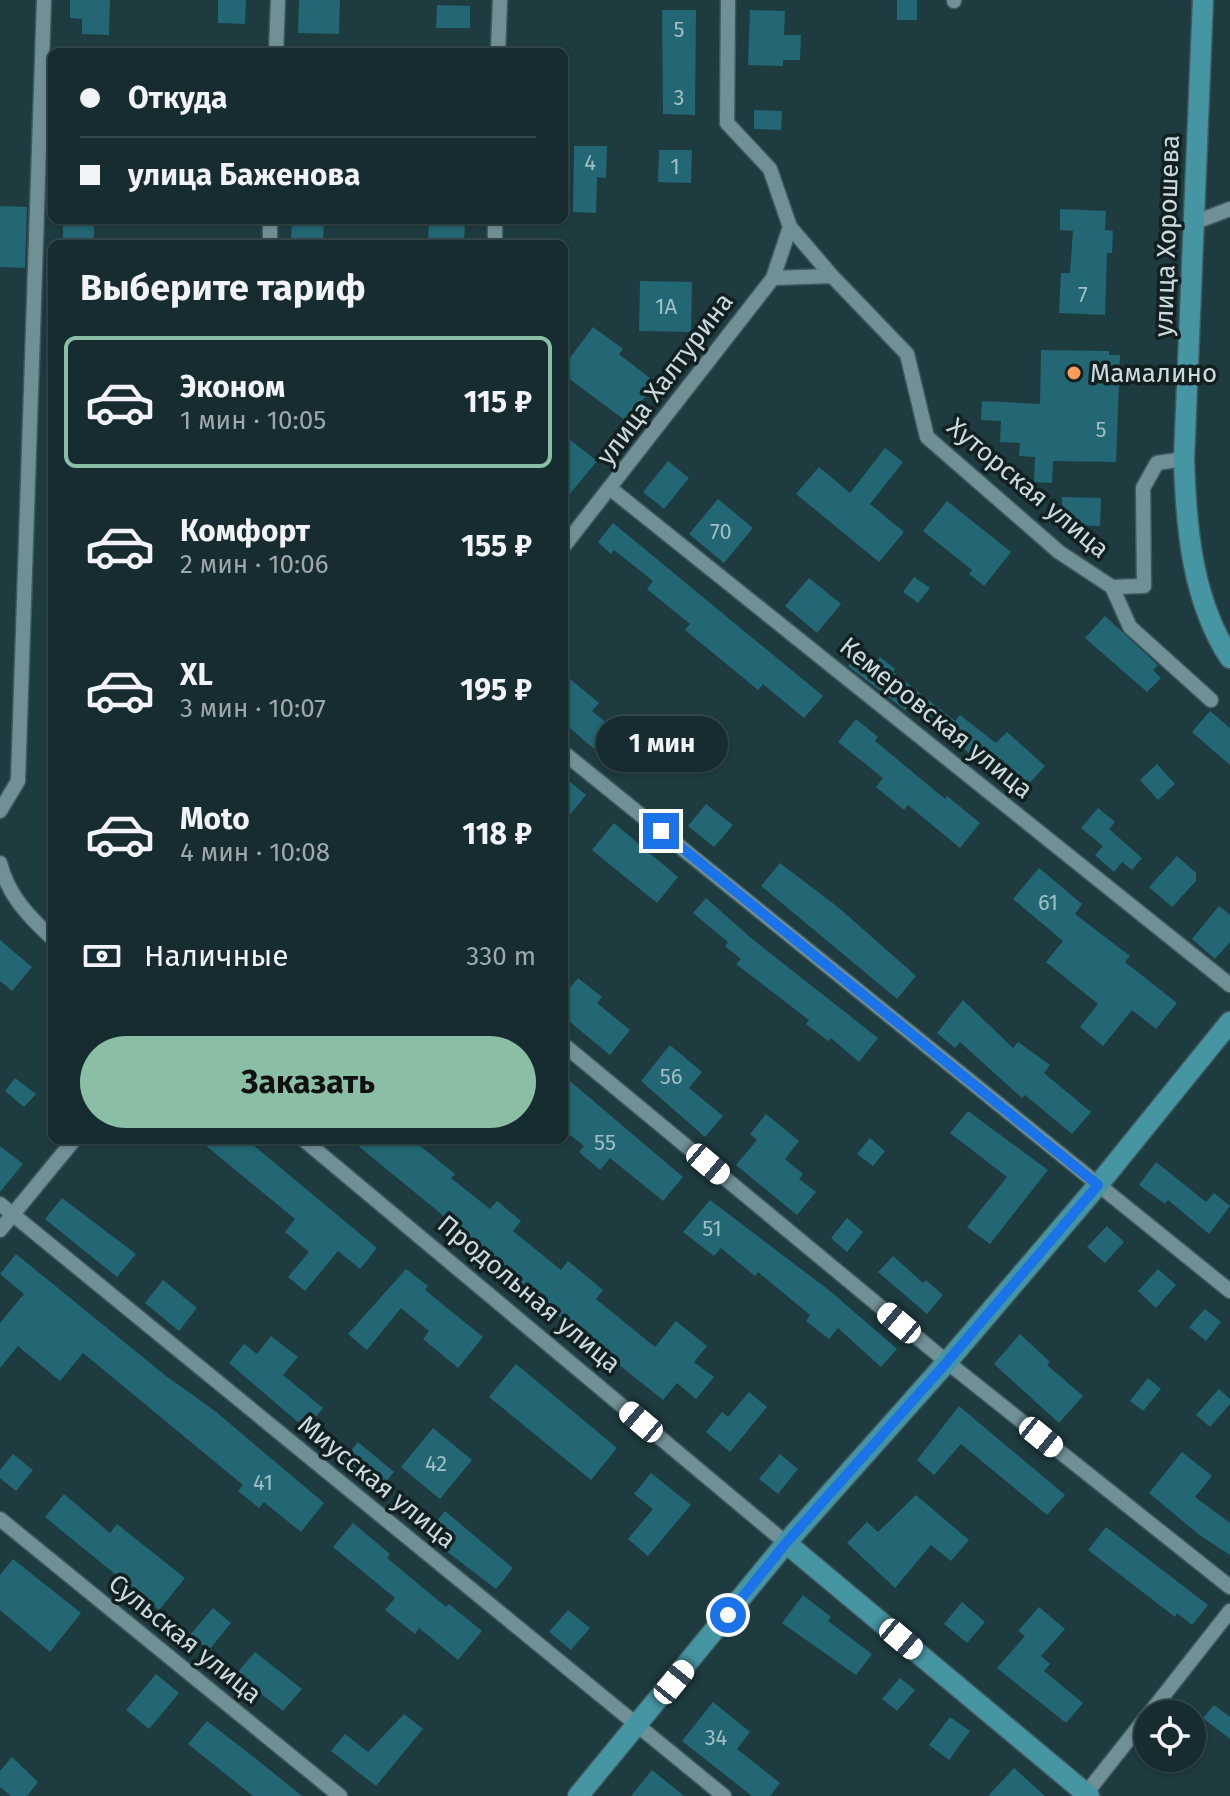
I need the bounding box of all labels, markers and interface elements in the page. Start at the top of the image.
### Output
house number: 5 [673,16,685,43]
text: Откуда [128,80,227,116]
house number: 3 [674,84,684,111]
street label: улица Хорошева [1148,134,1186,338]
house number: 4 [584,149,596,176]
house number: 1 [670,153,680,180]
text: улица Баженова [128,157,360,193]
text: Выберите тариф [80,266,366,310]
house number: 7 [1078,281,1088,308]
street label: улица Халтурина [590,287,740,471]
house number: 1А [655,293,677,320]
place label: Мамалино [1090,358,1217,389]
marker: Мамалино [1065,364,1083,382]
icon: car [84,366,156,438]
text: Эконом [180,369,285,405]
text: 115 ₽ [464,384,532,420]
text: 1 мин · 10:05 [180,405,326,436]
street label: Хуторская улица [941,411,1115,565]
house number: 5 [1095,416,1107,443]
icon: car [84,510,156,582]
text: Комфорт [180,513,310,549]
house number: 70 [710,518,732,545]
text: 155 ₽ [461,528,532,564]
text: 2 мин · 10:06 [180,549,329,580]
street label: Кемеровская улица [833,631,1039,805]
icon: car [84,654,156,726]
text: XL [180,657,213,693]
text: 195 ₽ [460,672,532,708]
text: 3 мин · 10:07 [180,693,326,724]
callout: 1 мин [595,715,727,771]
text: 1 мин [629,728,695,759]
icon: car [84,798,156,870]
text: Moto [180,801,250,837]
route end [643,813,679,849]
text: 118 ₽ [462,816,532,852]
text: 4 мин · 10:08 [180,837,330,868]
house number: 61 [1038,889,1058,916]
icon: cash [80,934,124,978]
text: Наличные [144,938,289,974]
text: 330 m [466,941,536,972]
button: Заказать [80,1036,536,1128]
house number: 56 [660,1063,682,1090]
house number: 55 [594,1129,616,1156]
car [682,1139,734,1189]
street label: Продольная улица [431,1209,627,1379]
house number: 51 [702,1215,722,1242]
car [873,1298,925,1348]
car [615,1397,667,1447]
street label: Миусская улица [292,1409,462,1555]
car [1015,1413,1067,1461]
house number: 42 [425,1450,447,1477]
house number: 41 [253,1469,273,1496]
street label: Сульская улица [102,1568,268,1710]
route start [710,1597,746,1633]
car [875,1614,927,1664]
car [650,1656,698,1708]
map controls [1134,1700,1206,1772]
button: locate [1134,1700,1206,1772]
house number: 34 [705,1724,728,1751]

